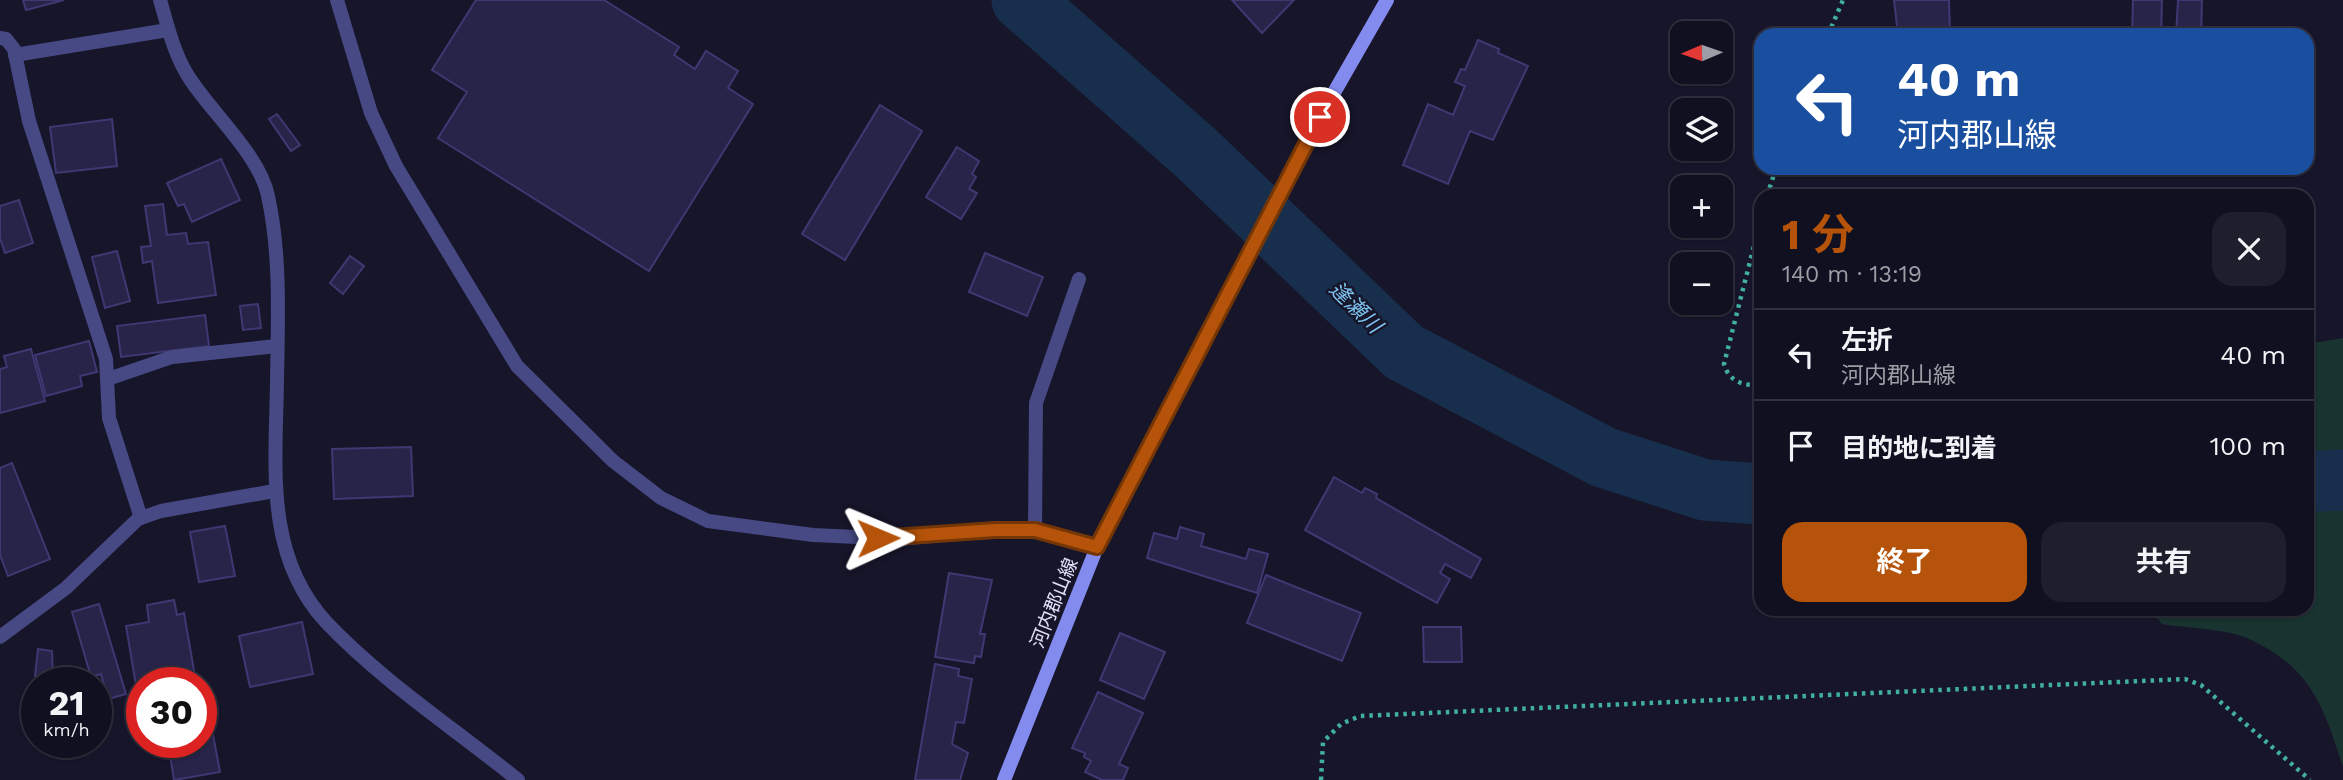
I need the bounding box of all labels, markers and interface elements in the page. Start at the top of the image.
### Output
north arrow [1670,21,1732,84]
map controls [1670,21,1733,315]
text: 40 m [1897,50,2020,108]
icon: left [1782,56,1873,147]
pin [1290,87,1350,147]
icon: arrive [1301,98,1339,136]
button: layers [1670,98,1733,161]
text: 河内郡山線 [1897,116,2057,154]
button: + [1670,175,1733,238]
text: 1 分 [1782,210,1854,259]
button: close [2212,212,2286,286]
button: − [1670,252,1733,315]
text: 140 m · 13:19 [1782,261,1922,288]
water label: 逢瀬川 [1325,276,1389,339]
text: 左折 [1841,325,1893,355]
icon: left [1782,336,1820,374]
text: 40 m [2220,340,2286,370]
text: 河内郡山線 [1841,362,1956,389]
icon: arrive [1782,427,1820,465]
text: 100 m [2210,431,2286,461]
text: 目的地に到着 [1841,433,1997,463]
position arrow [841,501,915,575]
button: 終了 [1782,522,2027,602]
button: 共有 [2041,522,2286,602]
street label: 河内郡山線 [1026,555,1082,651]
speed limit sign: 30 [126,667,217,758]
text: 21 [49,682,84,724]
text: km/h [43,719,90,740]

